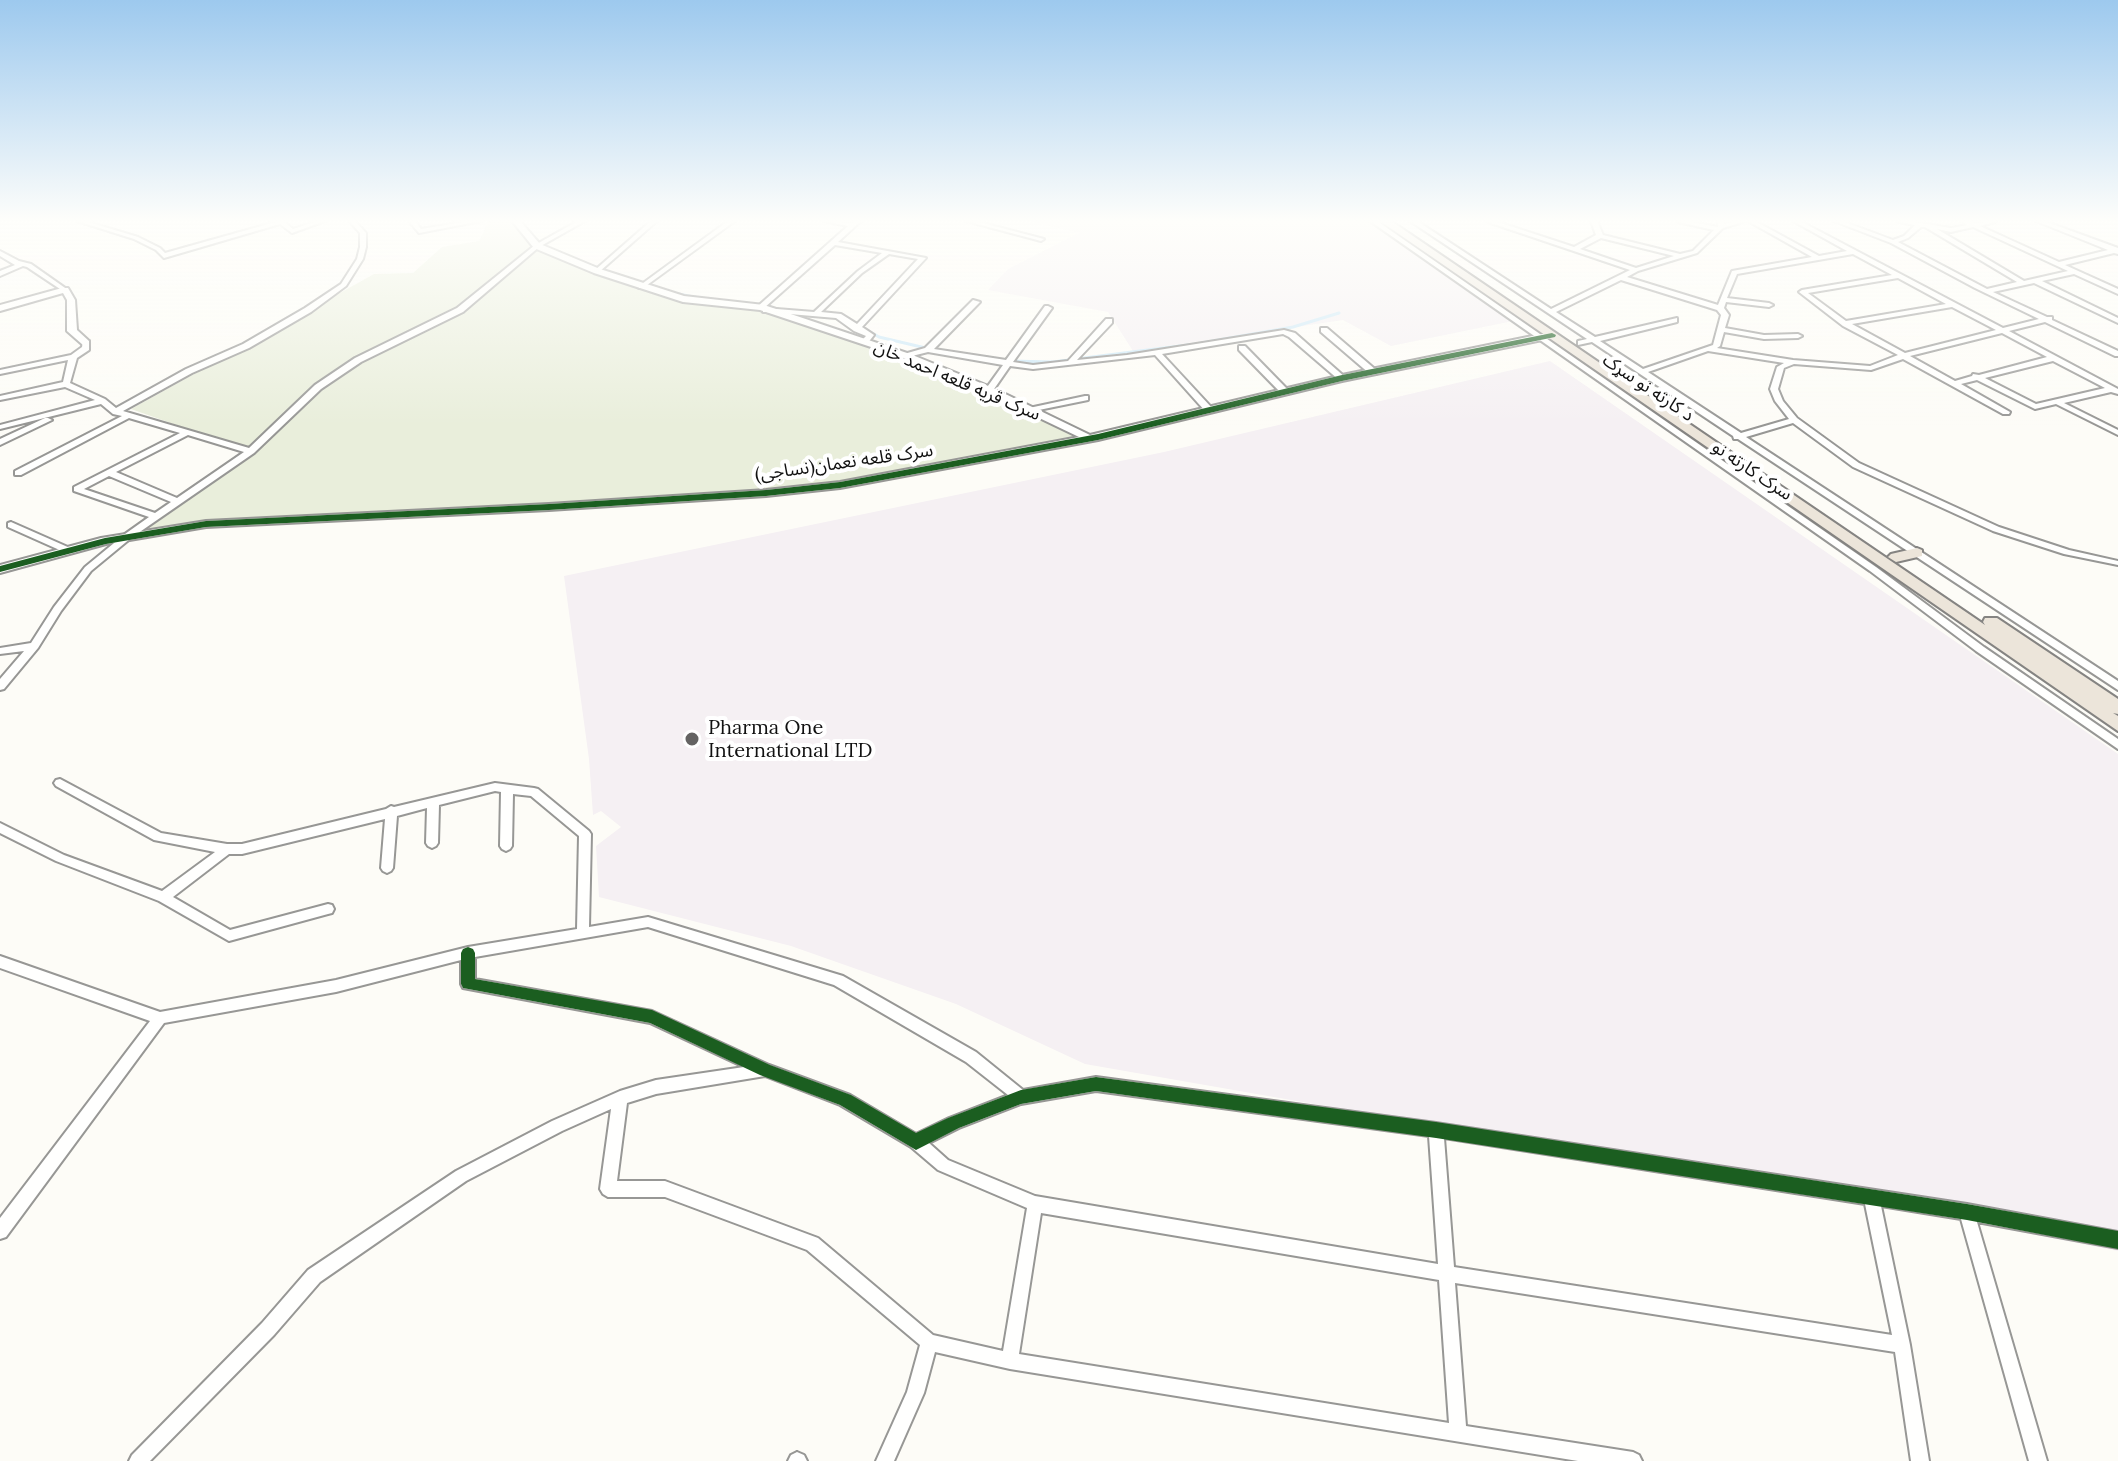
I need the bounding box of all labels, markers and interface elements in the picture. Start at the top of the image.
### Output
street label: سرک قریه قلعه احمد خان [871,336,1043,426]
street label: د کارته نو سړک [1598,350,1698,426]
street label: سرک کارته نو [1708,436,1796,506]
street label: سرک قلعه نعمان(نساجی) [753,440,935,486]
place label: Pharma One International LTD [708,716,872,763]
marker: Pharma One International LTD [683,730,701,748]

